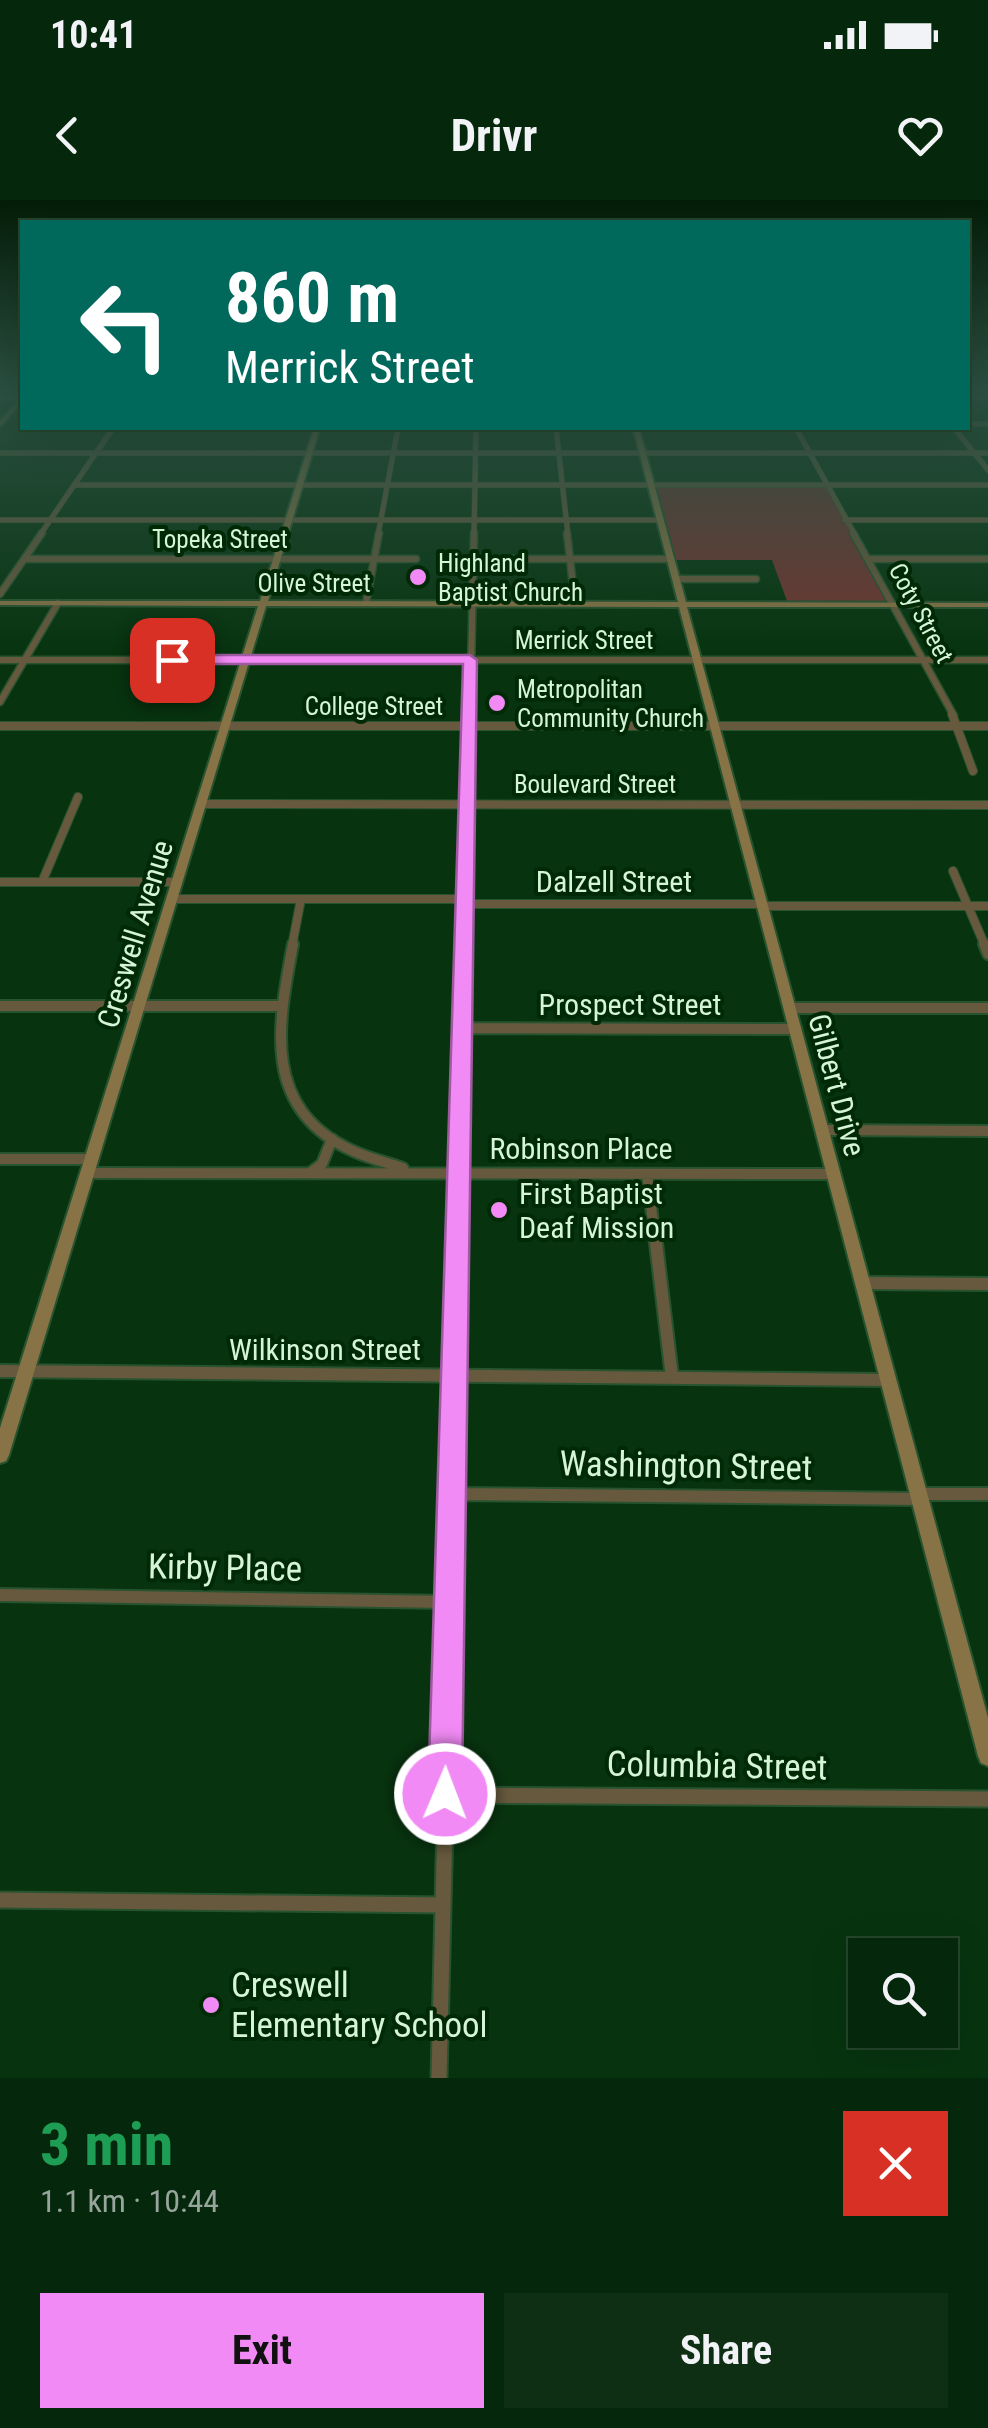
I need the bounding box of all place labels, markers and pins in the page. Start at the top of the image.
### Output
place label: Highland Baptist Church [438,549,583,607]
marker: Highland Baptist Church [407,566,429,588]
pin [130,618,215,703]
place label: Metropolitan Community Church [517,675,704,733]
marker: Metropolitan Community Church [486,692,508,714]
place label: First Baptist Deaf Mission [519,1176,674,1245]
marker: First Baptist Deaf Mission [488,1199,510,1221]
place label: Creswell Elementary School [231,1965,488,2046]
marker: Creswell Elementary School [200,1994,222,2016]

